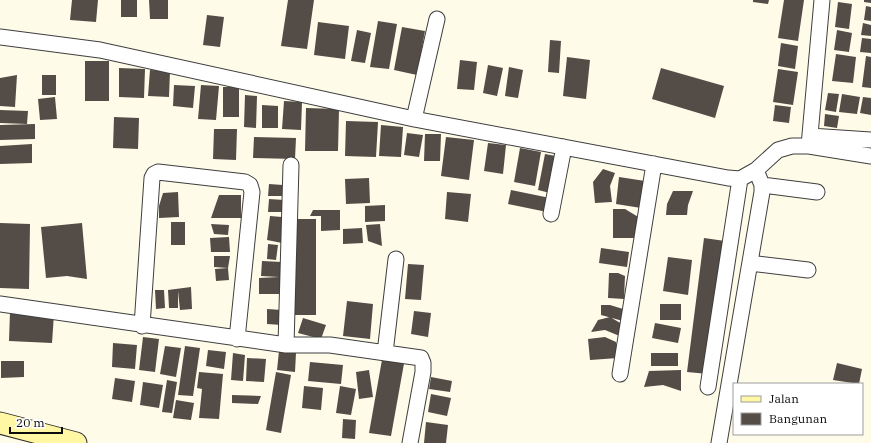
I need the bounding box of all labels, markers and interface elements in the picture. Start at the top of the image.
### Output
legend [733,383,863,435]
text: Jalan [769,391,799,406]
scale bar [10,409,62,435]
text: Bangunan [769,411,827,426]
text: 20 m [16,415,45,430]

